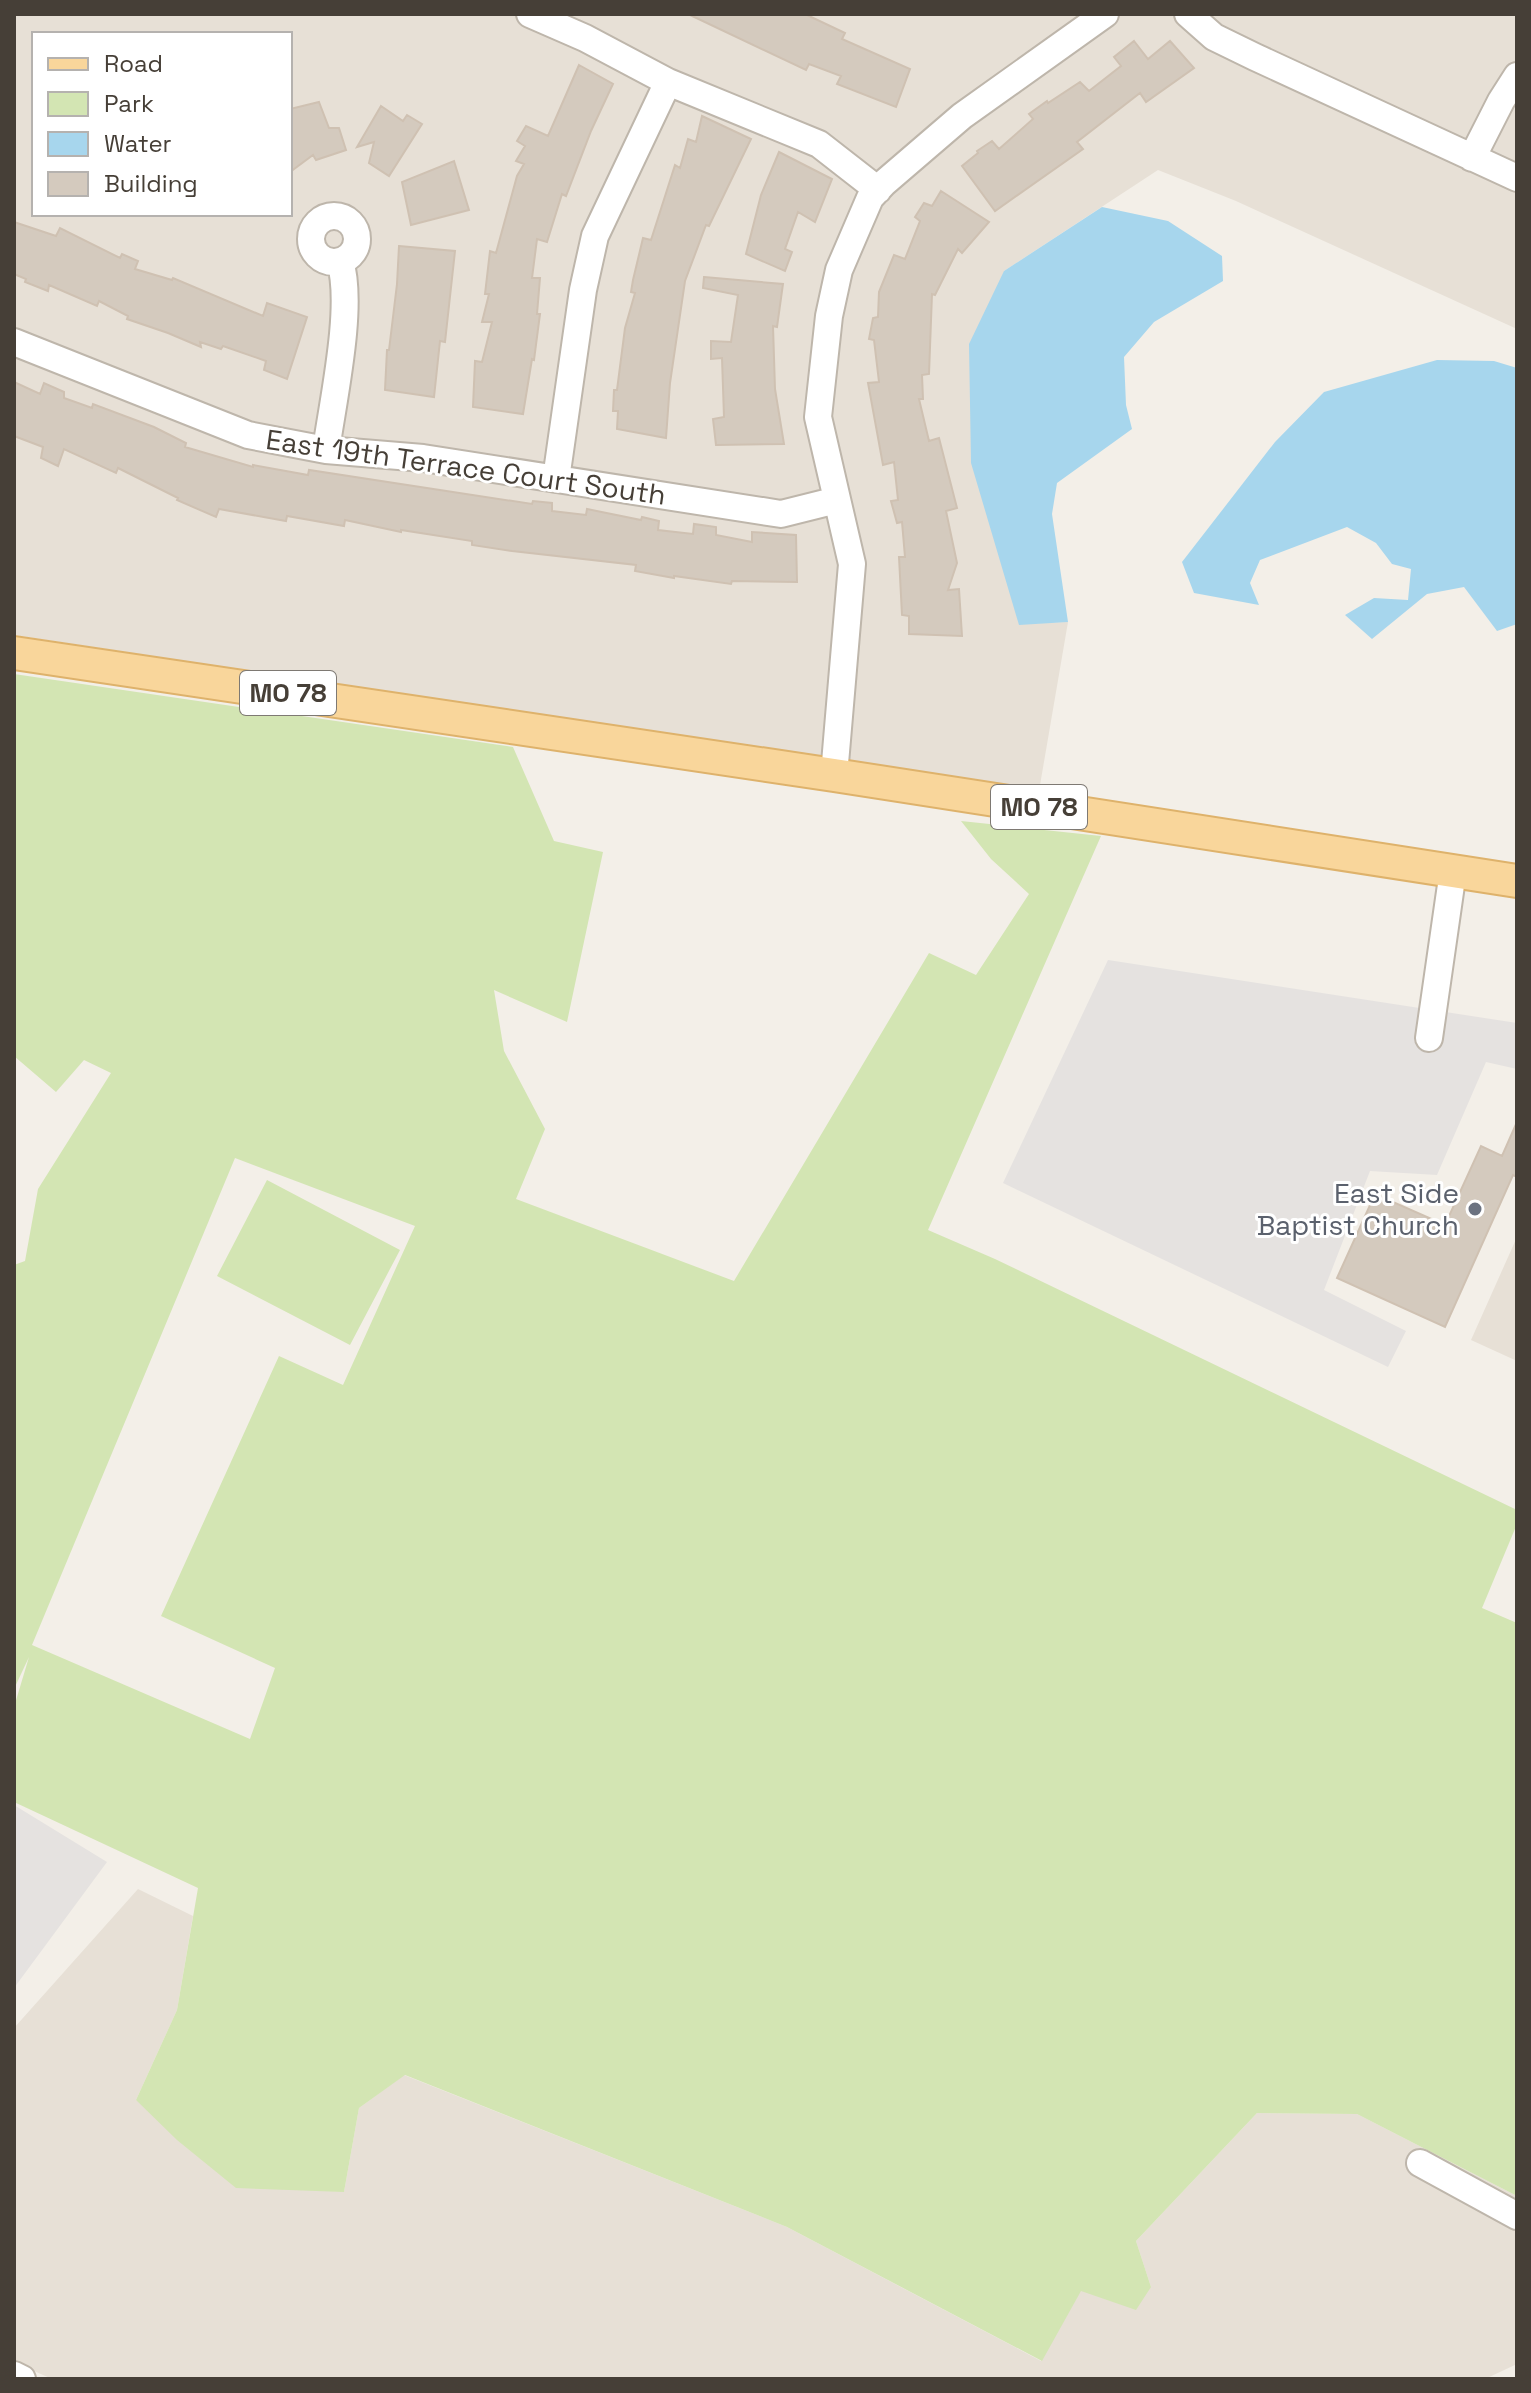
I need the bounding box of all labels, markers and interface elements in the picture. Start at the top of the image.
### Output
legend [32,32,292,216]
text: Road [104,48,163,79]
text: Park [104,88,154,119]
text: Water [104,128,172,159]
text: Building [104,168,198,199]
street label: East 19th Terrace Court South [264,421,668,513]
road number: MO 78 [240,671,336,715]
road number: MO 78 [991,785,1087,829]
place label: East Side Baptist Church [1257,1175,1459,1243]
marker: East Side Baptist Church [1466,1200,1484,1218]

